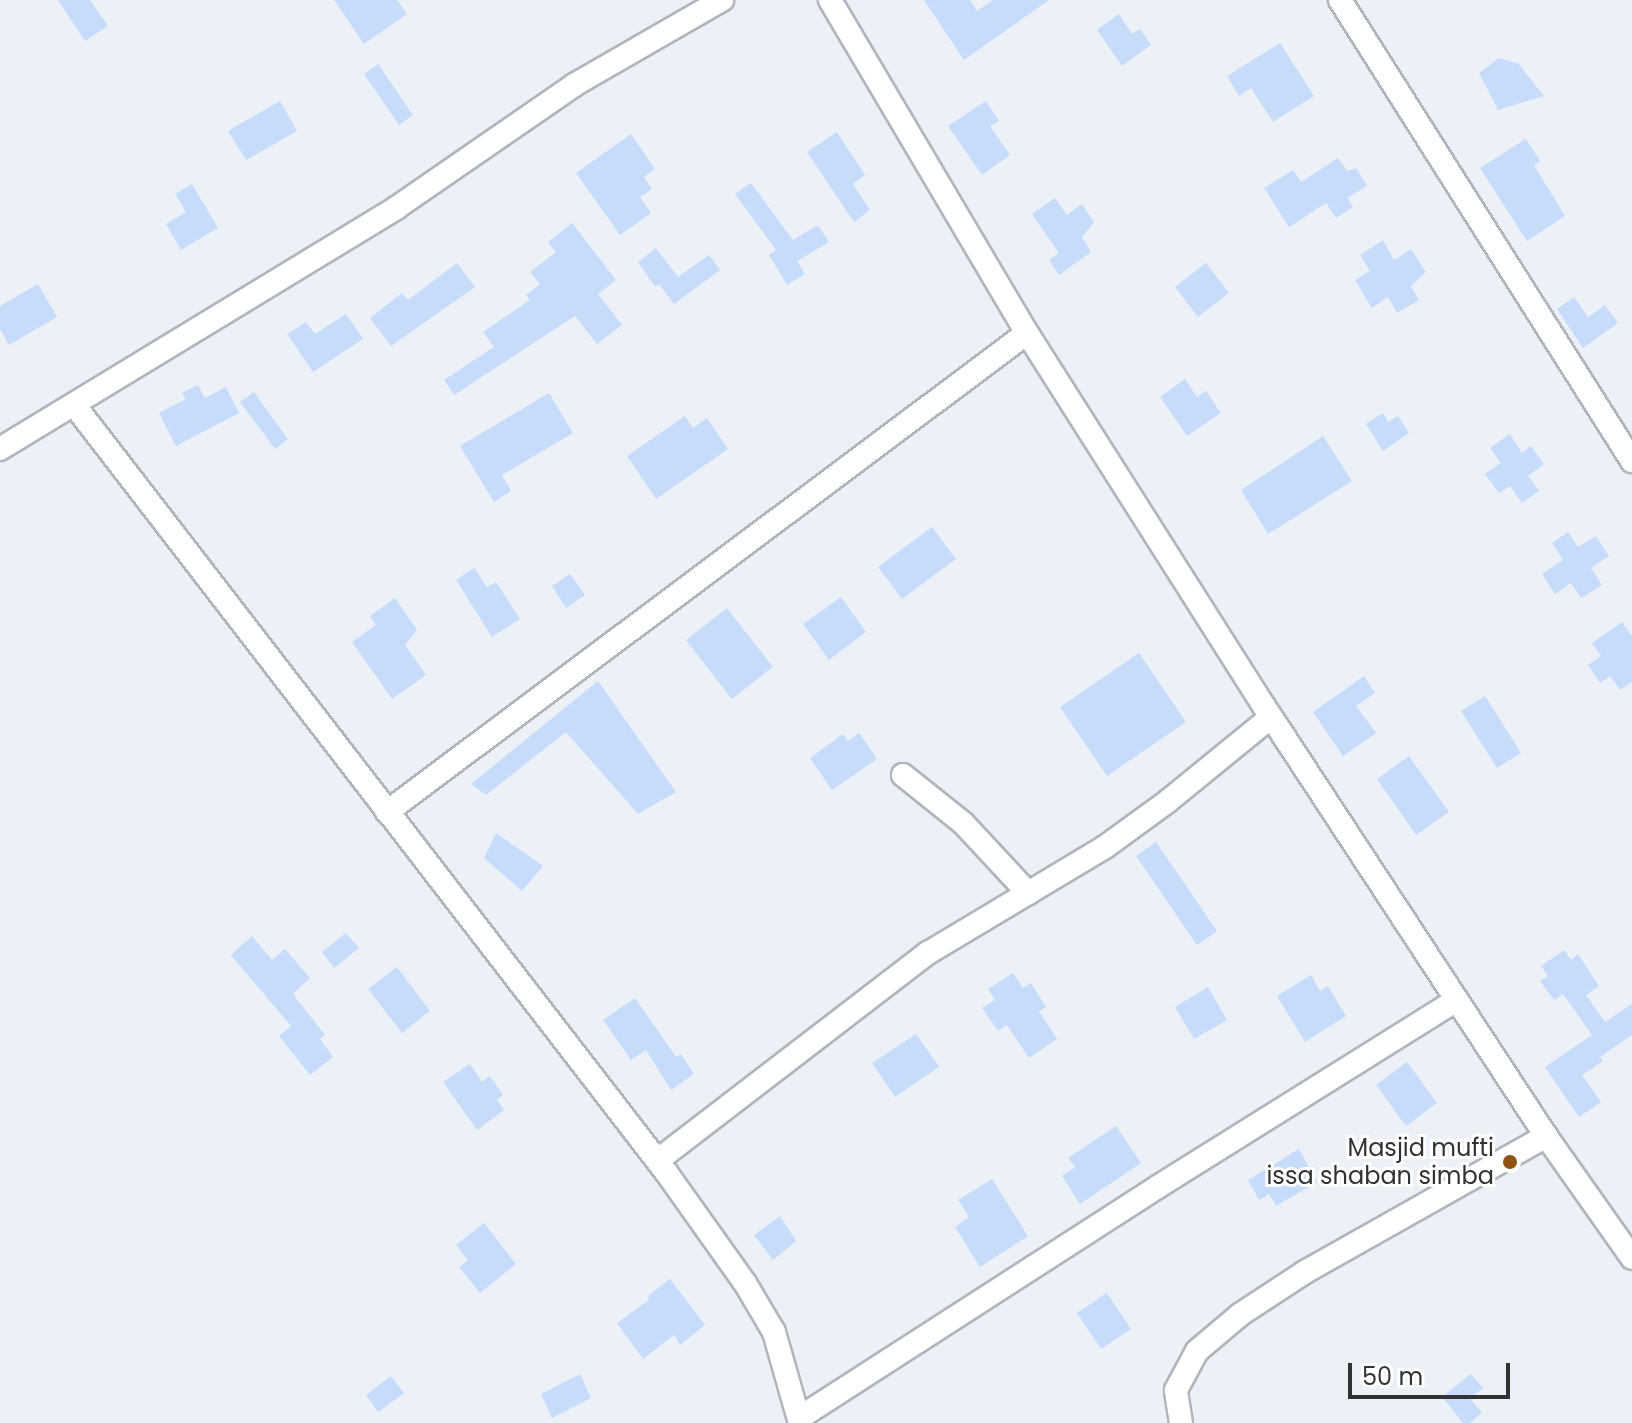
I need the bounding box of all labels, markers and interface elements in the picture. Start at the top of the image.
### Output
place label: Masjid mufti issa shaban simba [1266,1134,1494,1190]
marker: Masjid mufti issa shaban simba [1501,1153,1519,1171]
scale bar [1352,1347,1514,1397]
text: 50 m [1362,1360,1423,1393]

